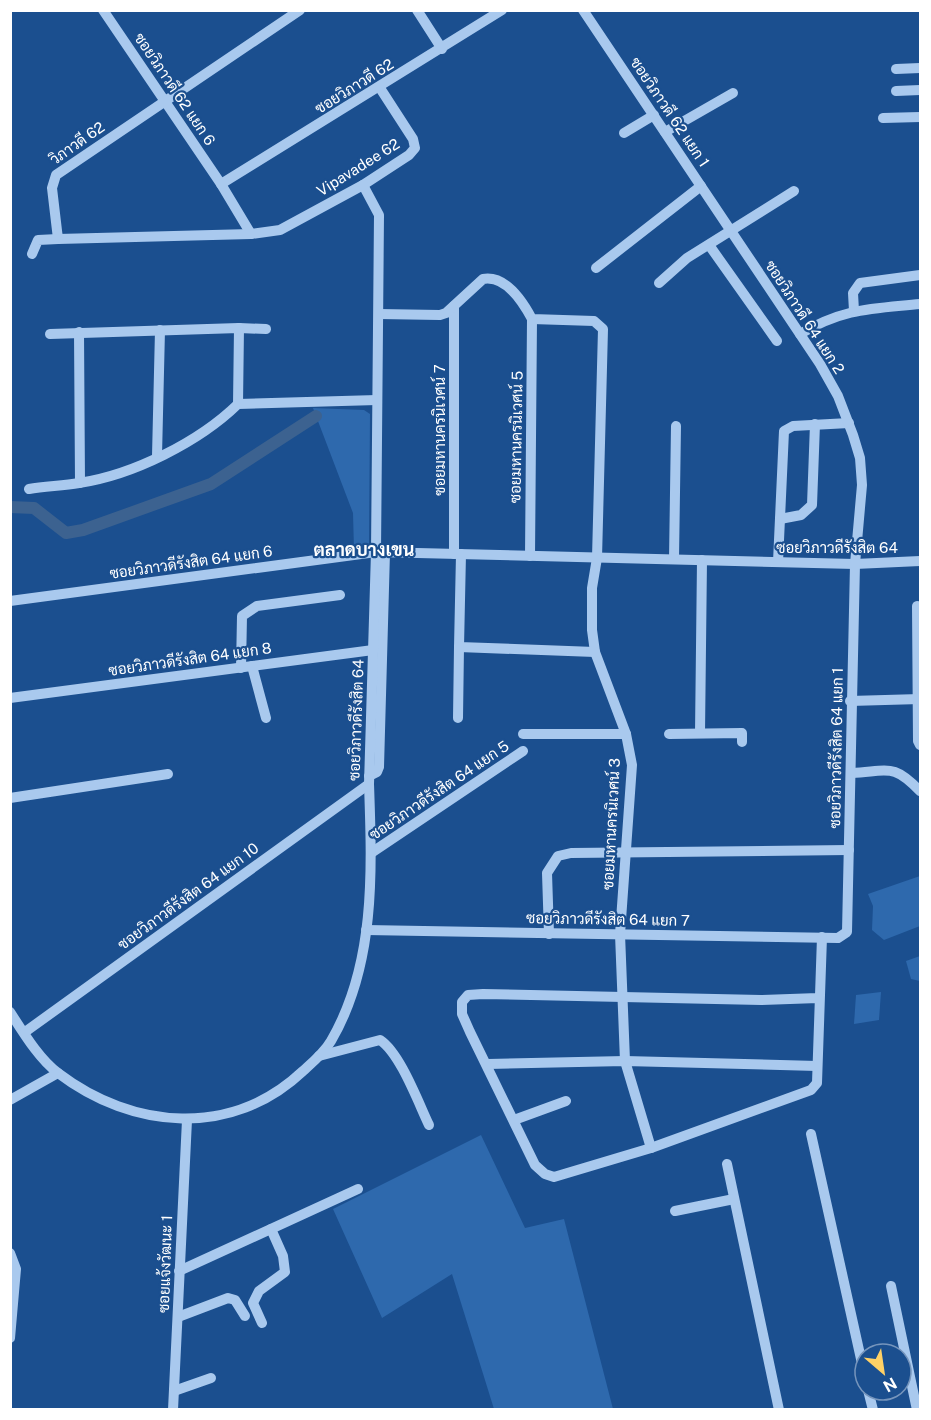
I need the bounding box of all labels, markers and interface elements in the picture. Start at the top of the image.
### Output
street label: ซอยวิภาวดี 62 แยก 6 [131,29,220,148]
street label: ซอยวิภาวดี 62 แยก 1 [627,53,714,170]
street label: ซอยวิภาวดี 62 [311,54,396,117]
street label: วิภาวดี 62 [45,117,108,168]
street label: Vipavadee 62 [314,135,403,199]
street label: ซอยวิภาวดี 64 แยก 2 [762,257,849,377]
street label: ซอยมหานครนิเวศน์ 7 [430,364,448,496]
street label: ซอยมหานครนิเวศน์ 5 [505,371,526,503]
street label: ซอยวิภาวดีรังสิต 64 [776,538,898,556]
district label: ตลาดบางเขน [314,539,414,560]
street label: ซอยวิภาวดีรังสิต 64 แยก 6 [108,541,273,582]
street label: ซอยวิภาวดีรังสิต 64 แยก 8 [107,638,273,679]
street label: ซอยวิภาวดีรังสิต 64 [344,659,367,781]
street label: ซอยวิภาวดีรังสิต 64 แยก 1 [825,667,846,829]
street label: ซอยวิภาวดีรังสิต 64 แยก 5 [366,736,512,843]
street label: ซอยมหานครนิเวศน์ 3 [598,758,623,890]
street label: ซอยวิภาวดีรังสิต 64 แยก 10 [114,838,262,953]
street label: ซอยวิภาวดีรังสิต 64 แยก 7 [526,908,690,929]
street label: ซอยแจ้งวัฒนะ 1 [154,1215,175,1313]
north arrow [853,1342,913,1402]
text: N [880,1373,900,1396]

